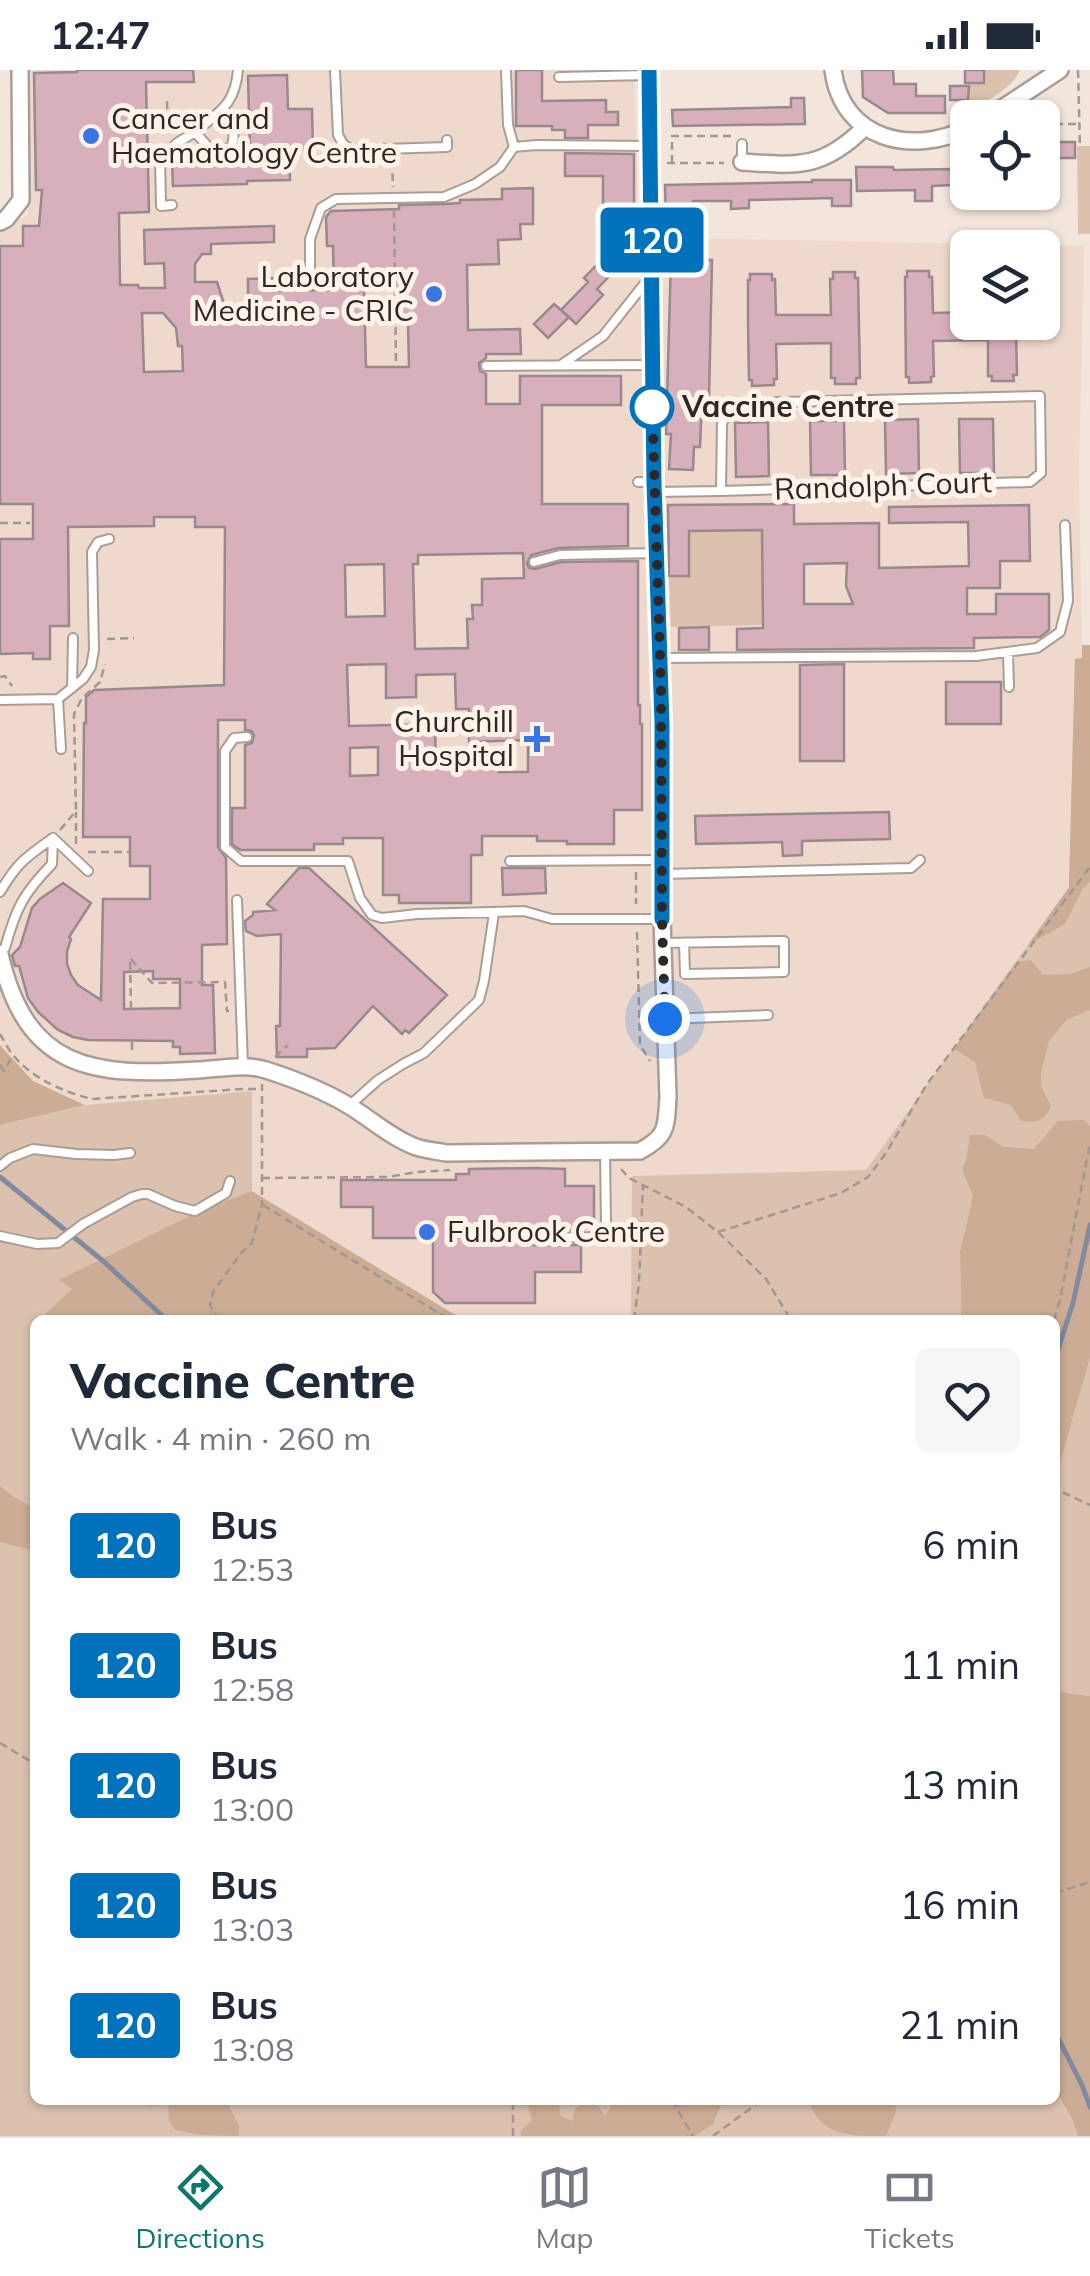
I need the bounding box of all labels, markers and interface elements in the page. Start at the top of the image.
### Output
text: 12:47 [50,11,151,59]
place label: Cancer and Haematology Centre [111,99,397,171]
map controls [950,100,1060,340]
button: locate [950,100,1060,210]
marker: Cancer and Haematology Centre [80,125,102,147]
line badge: 120 [594,208,710,272]
text: 120 [620,218,684,262]
button: layers [950,230,1060,340]
place label: Laboratory Medicine - CRIC [193,257,414,329]
marker: Laboratory Medicine - CRIC [423,283,445,305]
marker: Vaccine Centre [631,386,673,428]
place label: Vaccine Centre [681,387,894,425]
street label: Randolph Court [773,462,993,508]
place label: Churchill Hospital [394,702,514,774]
marker: Churchill Hospital [524,726,550,752]
your location [640,994,690,1044]
place label: Fulbrook Centre [447,1212,665,1250]
marker: Fulbrook Centre [416,1221,438,1243]
button: heart [915,1348,1020,1453]
text: Vaccine Centre [70,1350,415,1410]
text: Walk · 4 min · 260 m [70,1418,371,1458]
text: Bus [210,1501,278,1549]
text: 6 min [923,1521,1020,1569]
text: 120 [93,1523,157,1567]
text: 12:53 [210,1549,294,1589]
text: Bus [210,1621,278,1669]
text: 11 min [900,1641,1020,1689]
text: 120 [93,1643,157,1687]
text: 12:58 [210,1669,294,1709]
text: Bus [210,1741,278,1789]
text: 13 min [900,1761,1020,1809]
text: 120 [93,1763,157,1807]
text: 13:00 [210,1789,294,1829]
text: Bus [210,1861,278,1909]
text: 16 min [900,1881,1020,1929]
text: 120 [93,1883,157,1927]
text: 13:03 [210,1909,294,1949]
text: Bus [210,1981,278,2029]
text: 21 min [900,2001,1020,2049]
text: 120 [93,2003,157,2047]
text: 13:08 [210,2029,294,2069]
tab: Directions [135,2160,265,2255]
tab: Map [536,2160,593,2255]
tab: Tickets [864,2160,955,2255]

